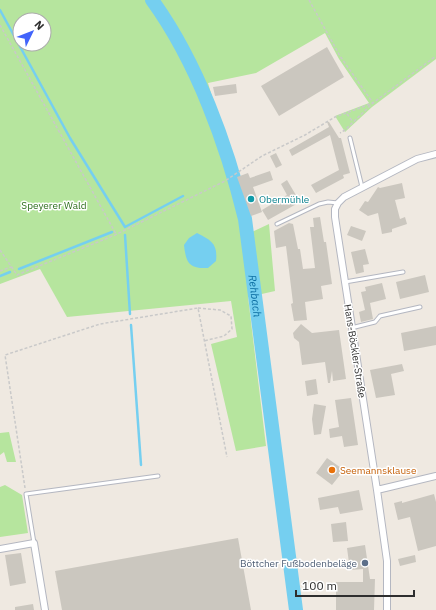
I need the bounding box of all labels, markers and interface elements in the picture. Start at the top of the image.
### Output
north arrow [12,12,52,52]
text: N [31,17,47,33]
place label: Obermühle [259,193,310,206]
marker: Obermühle [246,194,256,204]
park label: Speyerer Wald [21,199,87,212]
water label: Rehbach [245,274,265,318]
street label: Hans-Böckler-Straße [341,303,369,399]
place label: Seemannsklause [340,464,417,477]
marker: Seemannsklause [327,465,337,475]
place label: Böttcher Fußbodenbeläge [240,557,358,570]
marker: Böttcher Fußbodenbeläge [360,558,370,568]
scale bar [296,572,414,598]
text: 100 m [302,578,337,593]

